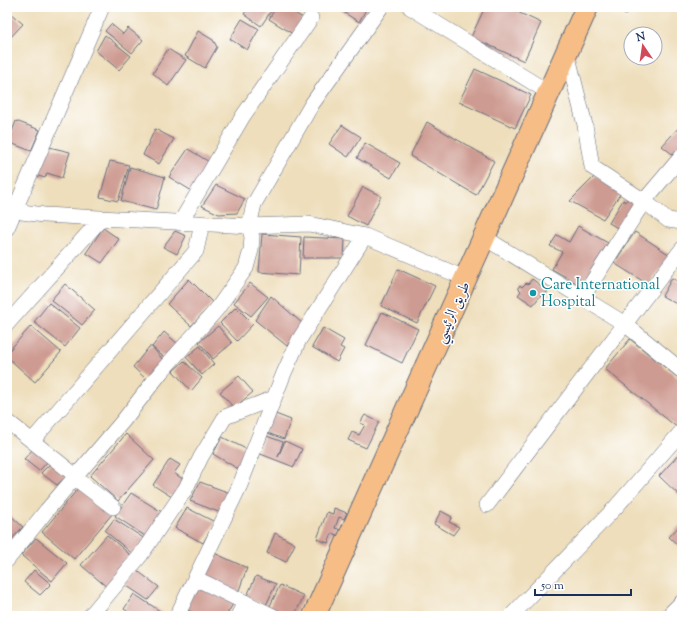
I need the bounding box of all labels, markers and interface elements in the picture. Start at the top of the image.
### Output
north arrow [623,26,663,66]
text: N [634,28,647,46]
place label: Care International Hospital [541,275,660,313]
street label: طريق الرئيسي [430,278,478,348]
marker: Care International Hospital [528,288,538,298]
scale bar [535,571,631,597]
text: 50 m [540,577,564,595]

